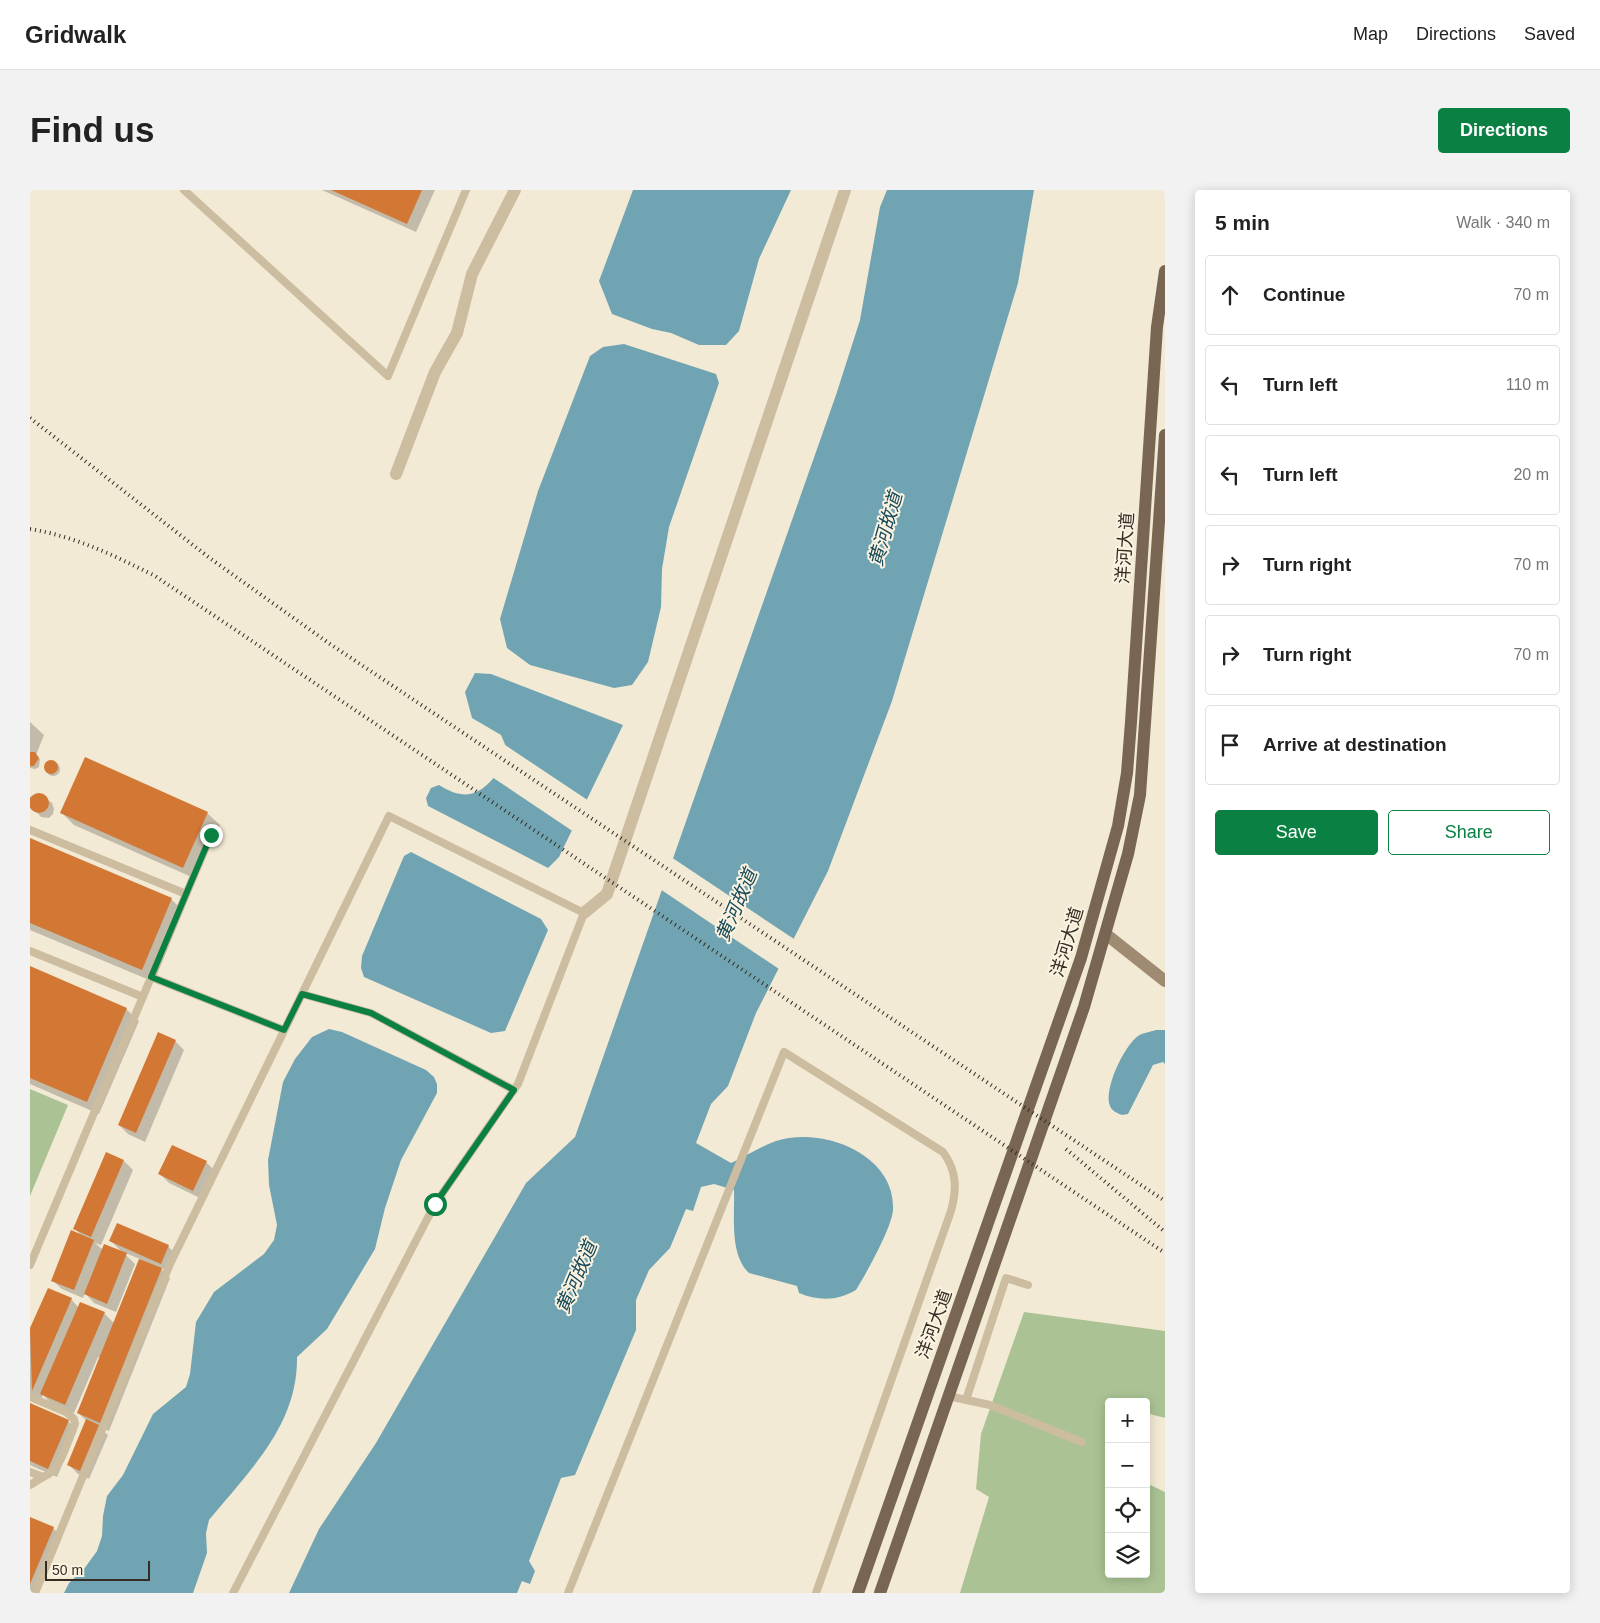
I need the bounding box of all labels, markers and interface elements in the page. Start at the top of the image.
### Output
text: Gridwalk [25,21,126,48]
text: Map [1353,24,1388,44]
text: Directions [1416,24,1496,44]
text: Saved [1524,24,1575,44]
button: Directions [1438,108,1570,153]
text: Find us [30,110,154,149]
text: 5 min [1215,211,1270,234]
text: Walk · 340 m [1456,214,1550,231]
icon: ahead [1216,281,1244,309]
text: Continue [1263,284,1345,305]
text: 70 m [1513,286,1549,303]
icon: left [1216,371,1244,399]
text: Turn left [1263,374,1338,395]
text: 110 m [1506,376,1549,393]
icon: left [1216,461,1244,489]
text: Turn left [1263,464,1338,485]
text: 20 m [1513,466,1549,483]
water label: 黄河故道 [865,487,907,569]
street label: 洋河大道 [1113,511,1137,585]
icon: right [1216,551,1244,579]
text: Turn right [1263,554,1351,575]
text: 70 m [1513,556,1549,573]
icon: right [1216,641,1244,669]
text: Turn right [1263,644,1351,665]
text: 70 m [1513,646,1549,663]
icon: arrive [1216,731,1244,759]
text: Arrive at destination [1263,734,1447,755]
button: Save [1215,810,1378,855]
button: Share [1388,810,1550,855]
route end [200,824,223,847]
water label: 黄河故道 [712,863,762,944]
street label: 洋河大道 [1047,905,1087,979]
route start [424,1193,447,1216]
water label: 黄河故道 [552,1235,602,1316]
street label: 洋河大道 [912,1287,956,1361]
map controls [1105,1398,1150,1578]
button: + [1105,1398,1150,1443]
button: − [1105,1443,1150,1488]
button: locate [1105,1488,1150,1533]
button: layers [1105,1533,1150,1578]
scale bar [45,1558,150,1581]
text: 50 m [52,1562,83,1578]

